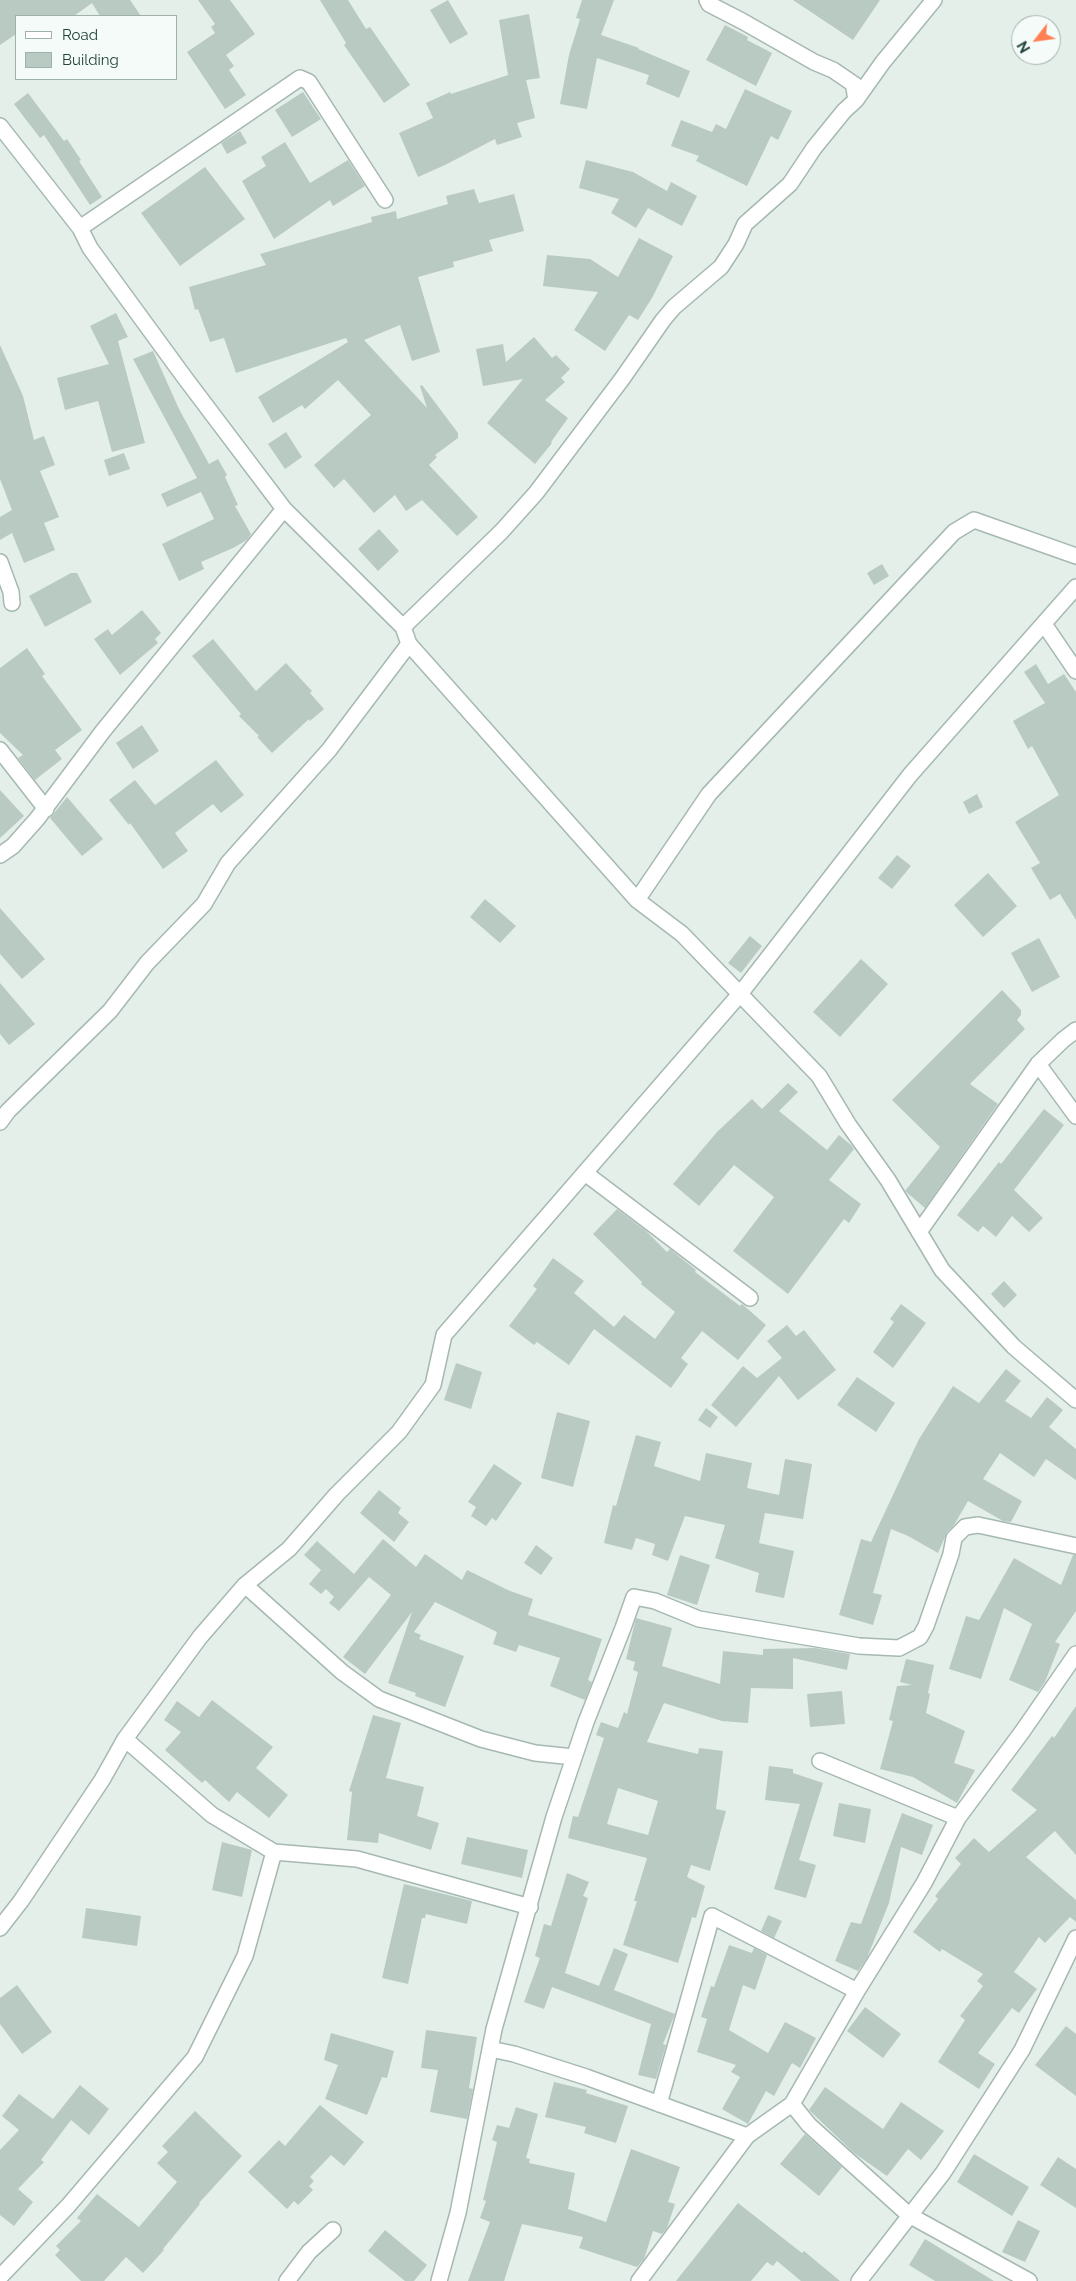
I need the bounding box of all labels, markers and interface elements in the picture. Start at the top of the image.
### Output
legend [15,15,178,80]
north arrow [1011,15,1061,65]
text: Road [62,26,98,44]
text: N [1014,38,1033,56]
text: Building [62,51,119,69]

